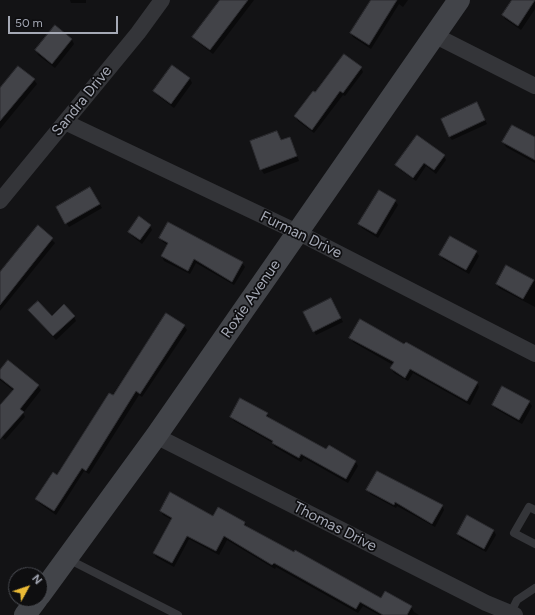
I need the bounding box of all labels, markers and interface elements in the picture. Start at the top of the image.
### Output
scale bar [10,8,120,34]
text: 50 m [15,16,43,30]
street label: Sandra Drive [48,62,116,140]
street label: Furman Drive [257,207,345,263]
street label: Roxie Avenue [217,256,285,342]
street label: Thomas Drive [290,498,380,556]
north arrow [8,567,48,607]
text: N [29,572,45,587]

